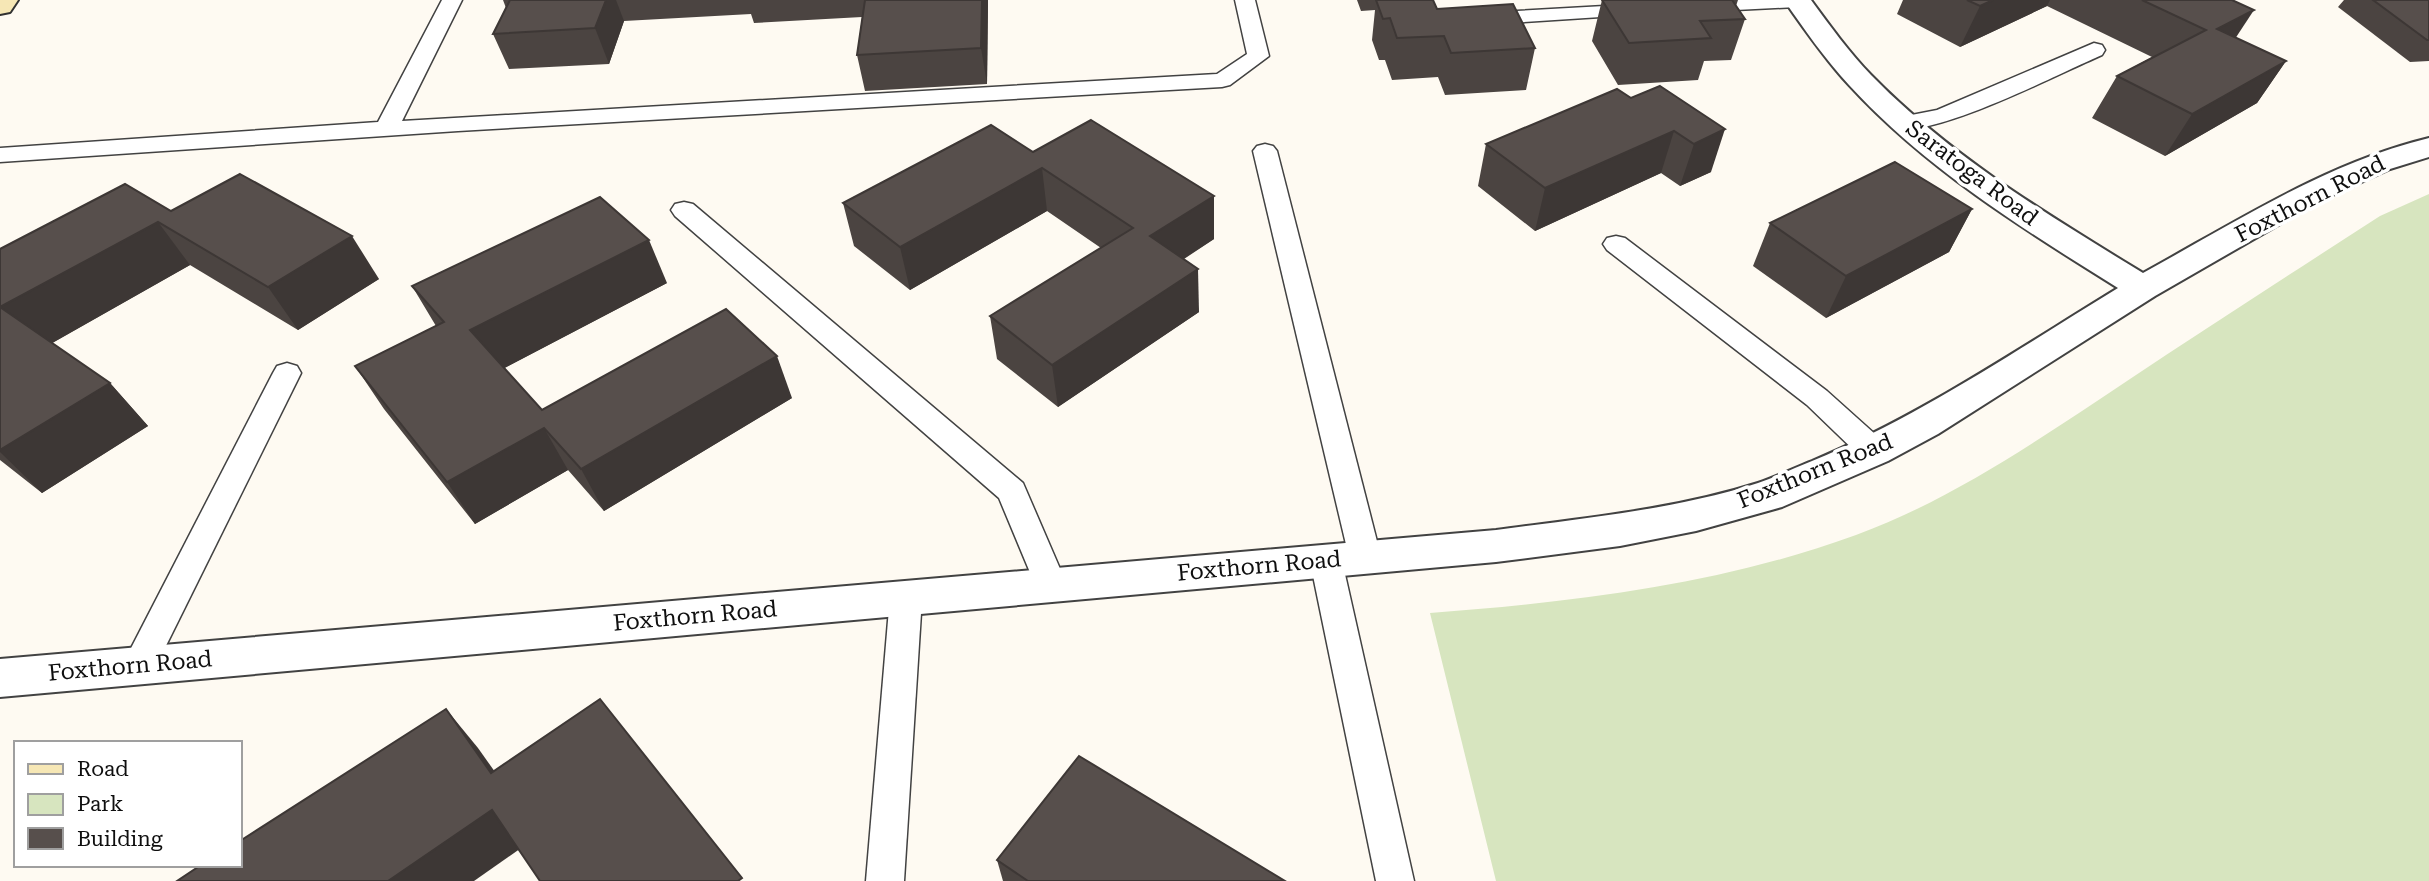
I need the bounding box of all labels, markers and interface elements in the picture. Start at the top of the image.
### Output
street label: Saratoga Road [1901,115,2044,232]
street label: Foxthorn Road [2231,149,2390,248]
street label: Foxthorn Road [1734,428,1897,514]
street label: Foxthorn Road [1176,545,1342,587]
street label: Foxthorn Road [612,595,778,637]
street label: Foxthorn Road [47,645,213,687]
legend [14,741,242,867]
text: Road [77,757,129,781]
text: Park [77,792,123,816]
text: Building [77,827,163,851]

